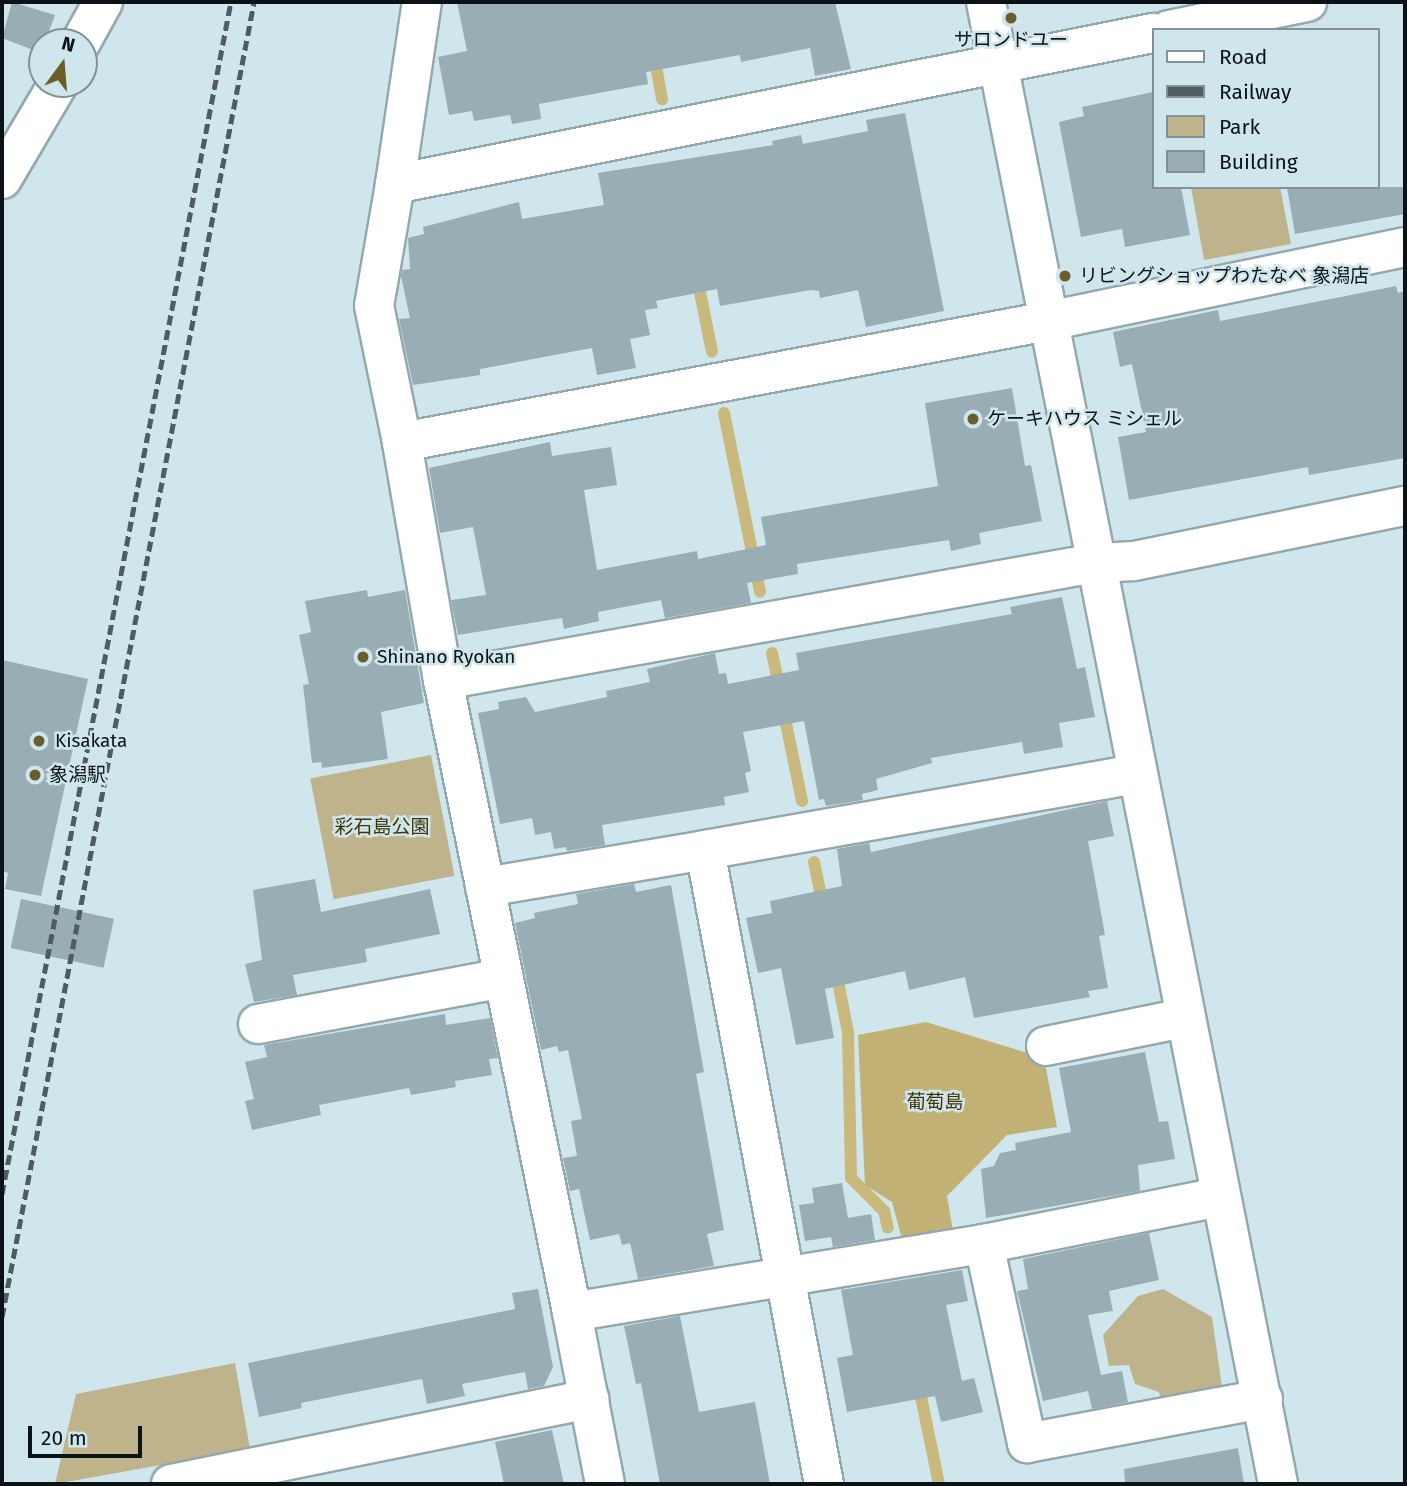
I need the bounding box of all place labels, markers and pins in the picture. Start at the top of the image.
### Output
marker: サロンドユー [1003,10,1019,26]
place label: サロンドユー [954,29,1068,51]
place label: リビングショップわたなべ 象潟店 [1079,265,1369,287]
marker: リビングショップわたなべ 象潟店 [1057,268,1073,284]
place label: ケーキハウス ミシェル [987,408,1182,430]
marker: ケーキハウス ミシェル [965,411,981,427]
place label: Shinano Ryokan [377,646,515,668]
marker: Shinano Ryokan [355,649,371,665]
place label: Kisakata [55,730,127,752]
marker: Kisakata [29,731,49,751]
place label: 象潟駅 [49,764,106,786]
marker: 象潟駅 [27,767,43,783]

